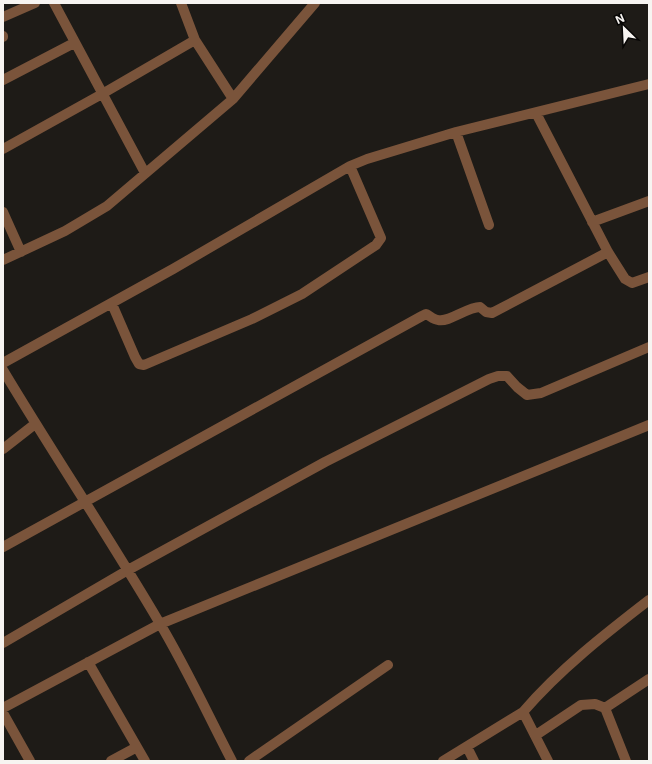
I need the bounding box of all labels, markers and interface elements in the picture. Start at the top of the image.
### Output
north arrow [604,8,644,48]
text: N [613,11,627,27]

